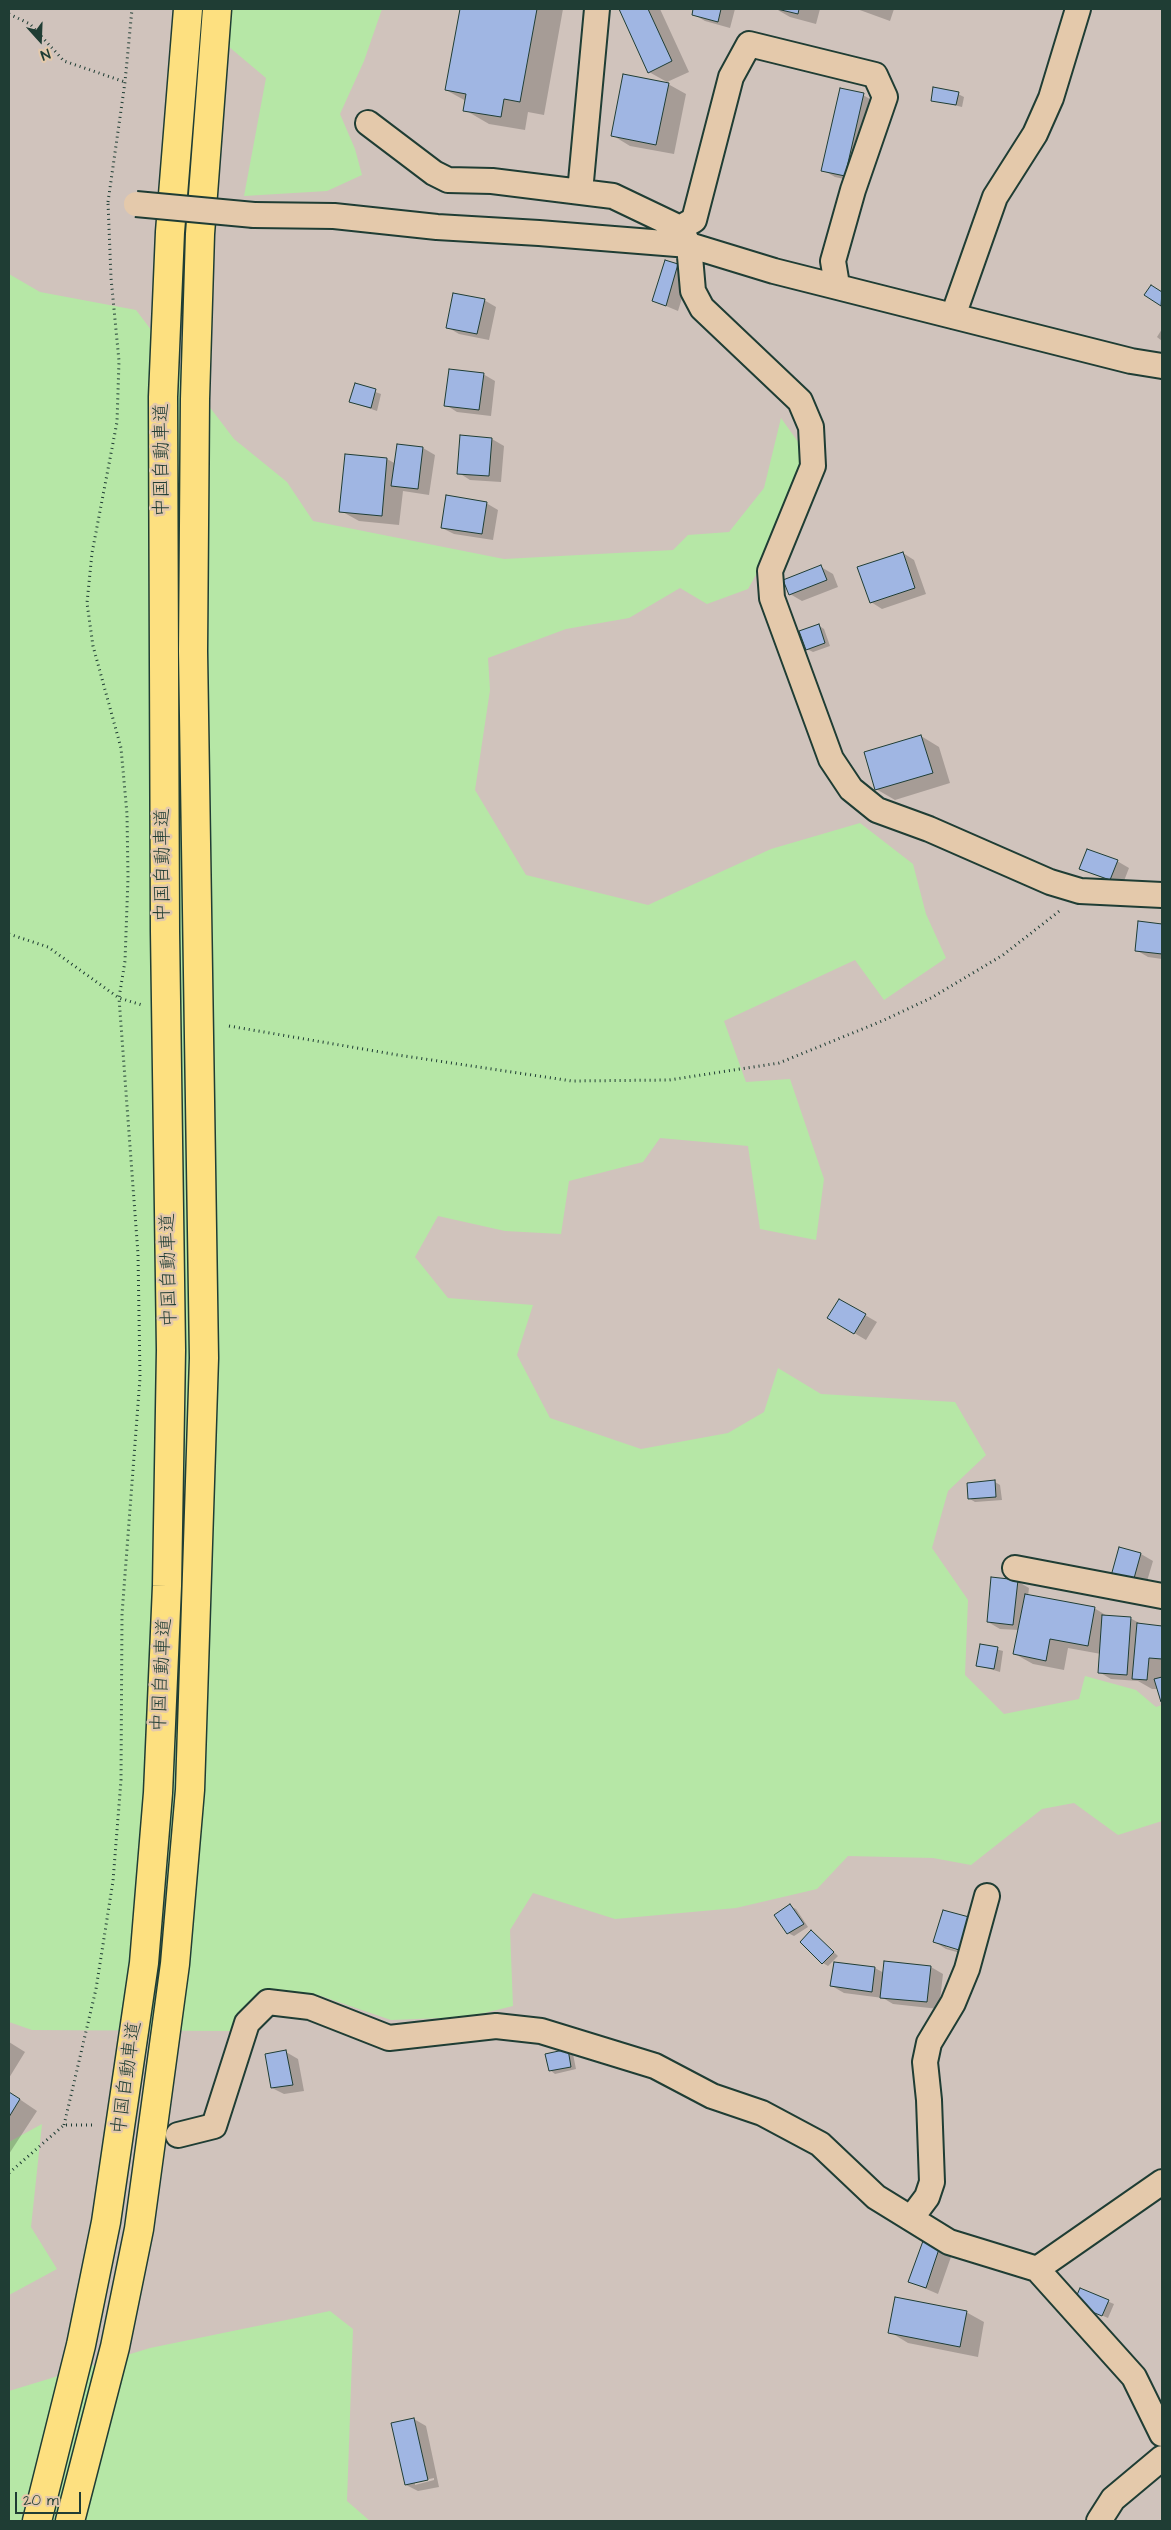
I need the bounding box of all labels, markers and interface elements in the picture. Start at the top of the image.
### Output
north arrow [15,15,65,65]
text: N [38,43,53,65]
street label: 中国自動車道 [152,403,174,517]
street label: 中国自動車道 [153,808,175,922]
street label: 中国自動車道 [158,1213,182,1327]
street label: 中国自動車道 [149,1617,177,1733]
street label: 中国自動車道 [109,2020,147,2136]
scale bar [18,2482,84,2514]
text: 20 m [23,2490,59,2511]

